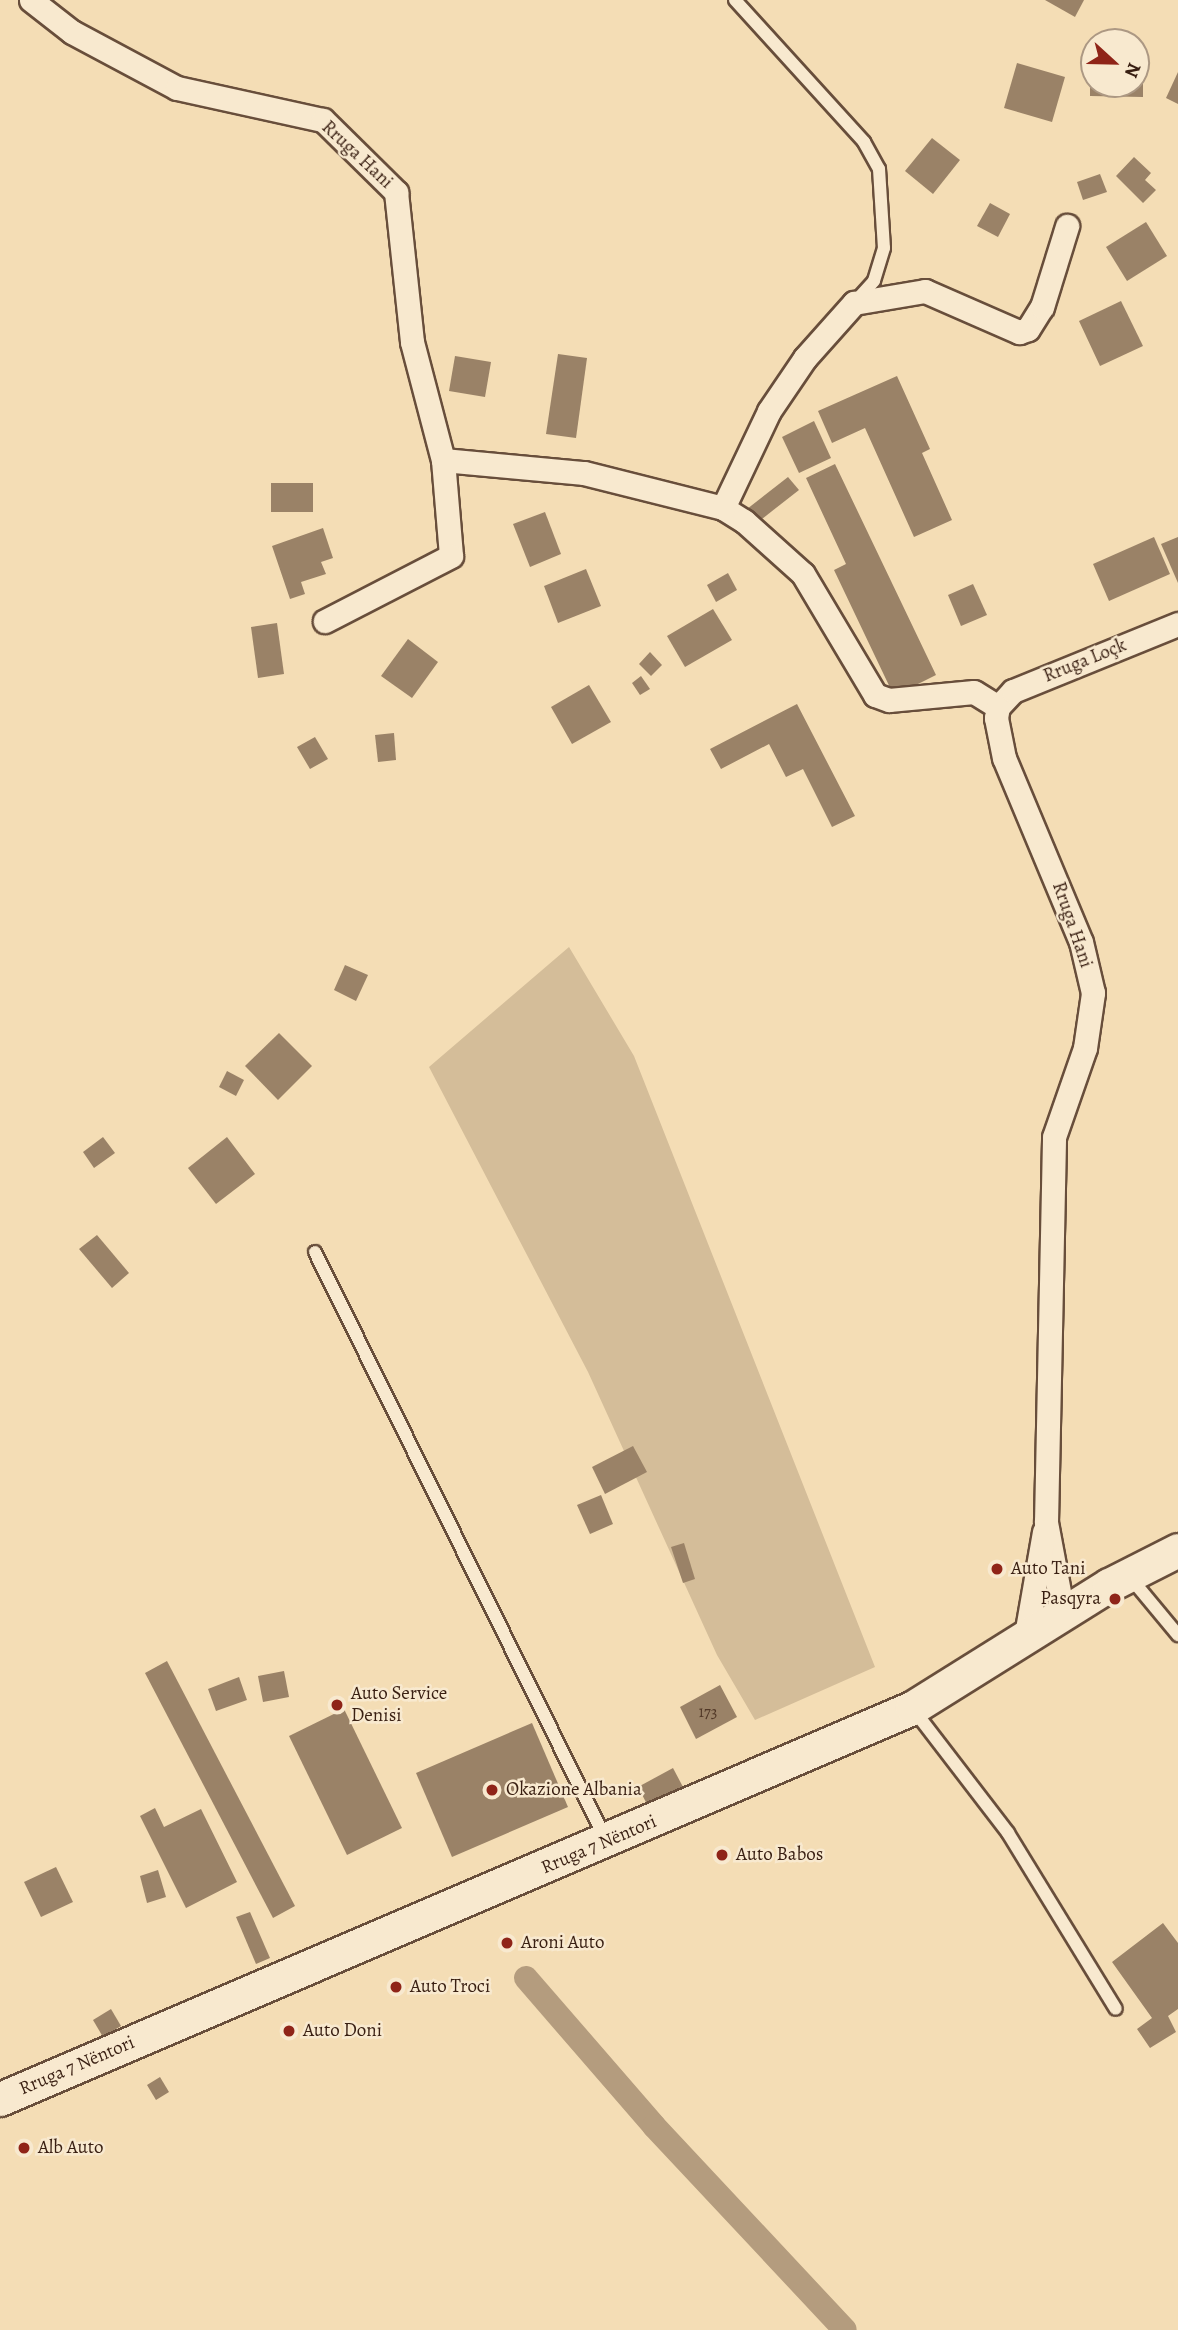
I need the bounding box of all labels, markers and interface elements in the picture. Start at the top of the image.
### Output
north arrow [1080,28,1150,98]
text: N [1118,59,1147,81]
street label: Rruga Hani [317,116,397,194]
street label: Rruga Loçk [1040,634,1130,688]
street label: Rruga Hani [1047,879,1097,971]
place label: Auto Tani [1011,1558,1086,1580]
marker: Auto Tani [989,1561,1005,1577]
place label: Pasqyra [1040,1588,1101,1610]
marker: Pasqyra [1107,1591,1123,1607]
place label: Auto Service Denisi [351,1683,447,1727]
marker: Auto Service Denisi [329,1697,345,1713]
house number: 173 [699,1702,717,1722]
place label: Okazione Albania [506,1779,642,1801]
marker: Okazione Albania [484,1782,500,1798]
street label: Rruga 7 Nëntori [538,1810,660,1880]
place label: Auto Babos [736,1844,823,1866]
marker: Auto Babos [714,1847,730,1863]
place label: Aroni Auto [521,1932,605,1954]
marker: Aroni Auto [499,1935,515,1951]
place label: Auto Troci [410,1976,490,1998]
marker: Auto Troci [388,1979,404,1995]
place label: Auto Doni [303,2020,382,2042]
marker: Auto Doni [281,2023,297,2039]
street label: Rruga 7 Nëntori [16,2031,138,2101]
place label: Alb Auto [38,2137,103,2159]
marker: Alb Auto [16,2140,32,2156]

